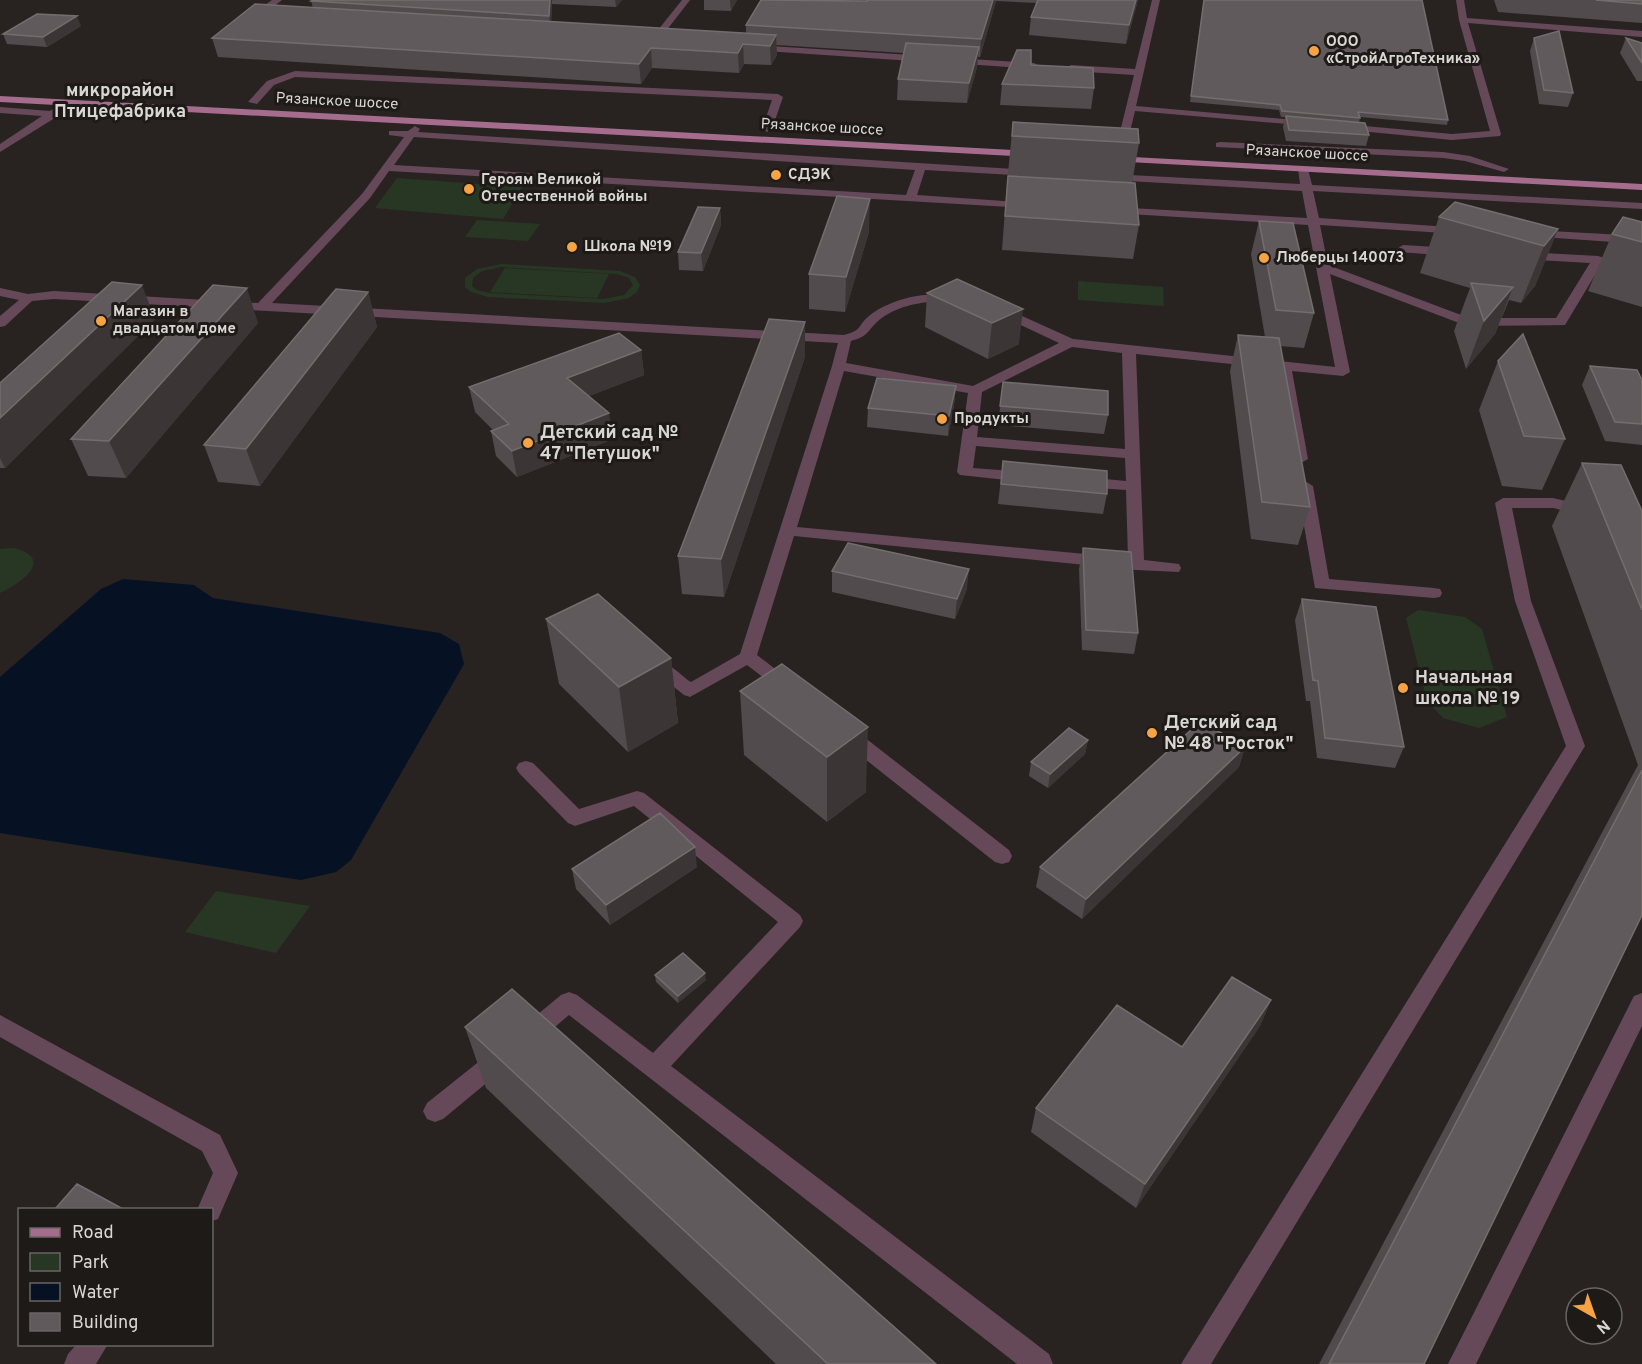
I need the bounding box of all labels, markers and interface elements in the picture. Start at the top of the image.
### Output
place label: ООО «СтройАгроТехника» [1326,33,1480,69]
marker: ООО «СтройАгроТехника» [1307,44,1321,58]
district label: микрорайон Птицефабрика [54,80,186,124]
street label: Рязанское шоссе [275,89,399,115]
street label: Рязанское шоссе [760,115,884,141]
street label: Рязанское шоссе [1245,141,1369,167]
place label: СДЭК [788,166,831,185]
marker: СДЭК [769,168,783,182]
place label: Героям Великой Отечественной войны [481,171,647,207]
marker: Героям Великой Отечественной войны [462,182,476,196]
place label: Школа №19 [584,238,672,257]
marker: Школа №19 [565,240,579,254]
place label: Люберцы 140073 [1276,249,1404,268]
marker: Люберцы 140073 [1257,251,1271,265]
place label: Магазин в двадцатом доме [113,303,236,339]
marker: Магазин в двадцатом доме [94,314,108,328]
place label: Продукты [954,410,1029,429]
marker: Продукты [935,412,949,426]
place label: Детский сад № 47 "Петушок" [540,422,678,466]
marker: Детский сад № 47 "Петушок" [521,436,535,450]
place label: Начальная школа № 19 [1415,667,1520,711]
marker: Начальная школа № 19 [1396,681,1410,695]
place label: Детский сад № 48 "Росток" [1164,712,1293,756]
marker: Детский сад № 48 "Росток" [1145,726,1159,740]
legend [18,1208,213,1346]
text: Road [72,1222,114,1245]
text: Park [72,1252,109,1275]
text: Water [72,1282,119,1305]
north arrow [1564,1286,1624,1346]
text: Building [72,1312,138,1335]
text: N [1592,1315,1613,1337]

